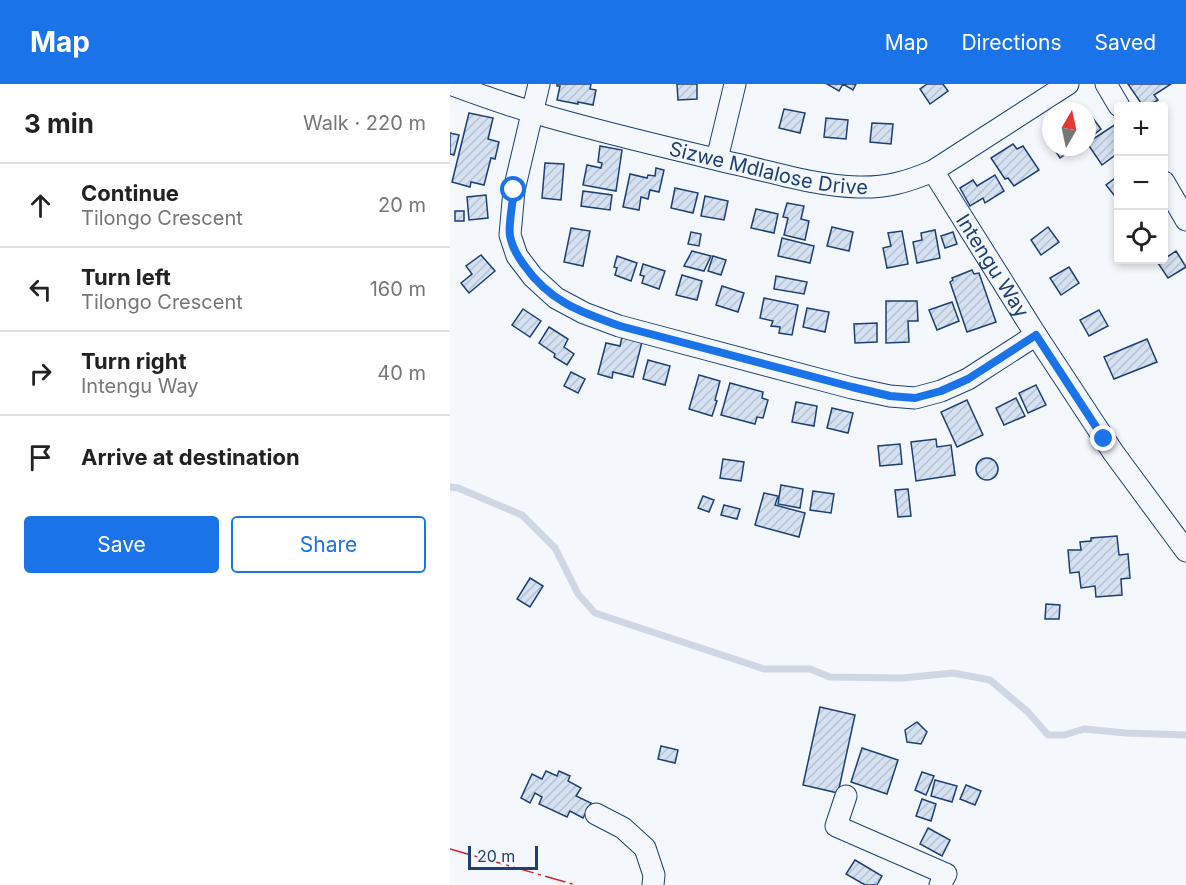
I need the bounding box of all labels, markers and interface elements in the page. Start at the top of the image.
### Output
text: Map [30,25,90,59]
text: Map [885,30,928,55]
text: Directions [961,30,1062,55]
text: Saved [1095,30,1156,55]
north arrow [1042,102,1096,156]
map controls [1114,102,1168,264]
button: + [1114,102,1168,156]
text: 3 min [24,108,94,139]
text: Walk · 220 m [303,111,426,135]
street label: Sizwe Mdlalose Drive [667,137,868,199]
button: − [1114,156,1168,210]
route start [500,176,526,202]
text: Continue [81,180,179,206]
icon: ahead [24,189,57,222]
text: 20 m [378,193,426,217]
text: Tilongo Crescent [81,206,243,230]
street label: Intengu Way [951,210,1034,322]
button: locate [1114,210,1168,264]
text: Turn left [81,264,171,290]
icon: left [24,273,57,306]
text: 160 m [370,277,426,301]
text: Tilongo Crescent [81,290,243,314]
text: Turn right [81,348,187,374]
icon: right [24,357,57,390]
text: 40 m [377,361,426,385]
text: Intengu Way [81,374,199,398]
route end [1090,425,1116,451]
icon: arrive [24,441,57,474]
text: Arrive at destination [81,444,300,470]
button: Save [24,516,219,573]
button: Share [231,516,426,573]
scale bar [468,843,538,870]
text: 20 m [477,846,515,866]

